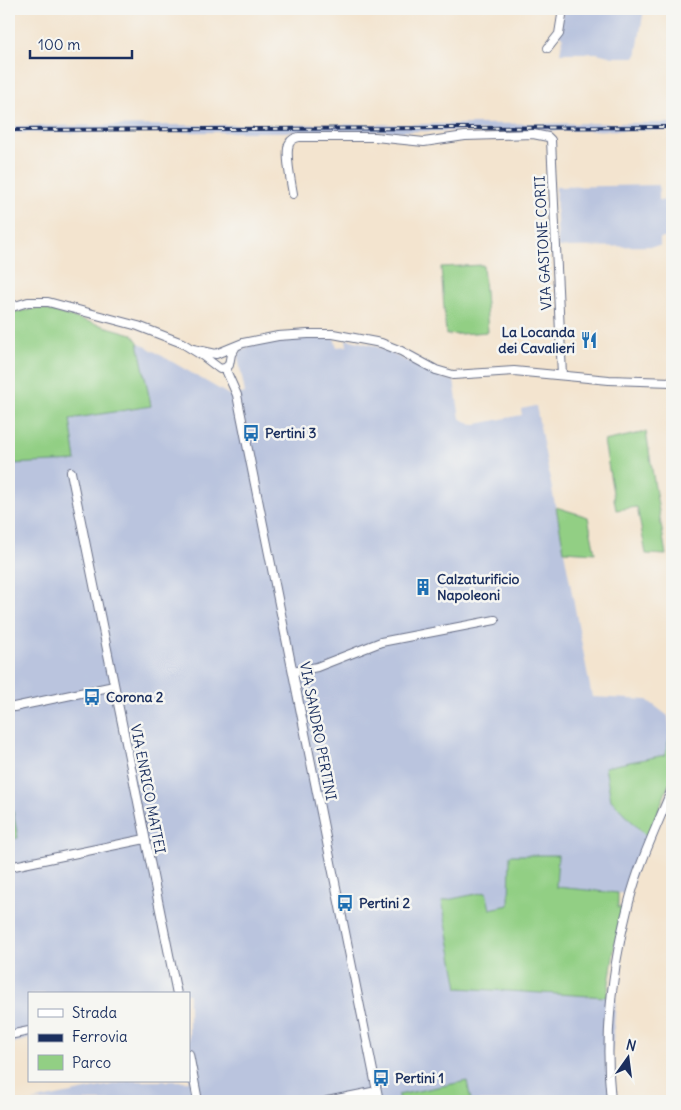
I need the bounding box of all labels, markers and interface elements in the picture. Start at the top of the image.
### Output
scale bar [30,28,132,60]
text: 100 m [38,35,80,54]
street label: VIA GASTONE CORTI [530,175,556,311]
place label: La Locanda dei Cavalieri [498,323,575,357]
restaurant icon: La Locanda dei Cavalieri [579,330,599,350]
bus stop icon: Pertini 3 [241,423,261,443]
place label: Pertini 3 [265,424,317,442]
place label: Calzaturificio Napoleoni [437,570,520,604]
building icon: Calzaturificio Napoleoni [413,577,433,597]
street label: VIA SANDRO PERTINI [296,660,340,802]
bus stop icon: Corona 2 [82,687,102,707]
place label: Corona 2 [106,688,164,706]
street label: VIA ENRICO MATTEI [127,723,169,855]
bus stop icon: Pertini 2 [335,893,355,913]
place label: Pertini 2 [359,894,411,912]
legend [28,992,190,1082]
text: Strada [72,1003,117,1022]
text: Ferrovia [72,1027,128,1046]
north arrow [604,1032,654,1082]
text: N [624,1035,638,1055]
text: Parco [72,1053,111,1072]
bus stop icon: Pertini 1 [371,1068,391,1088]
place label: Pertini 1 [395,1069,444,1087]

